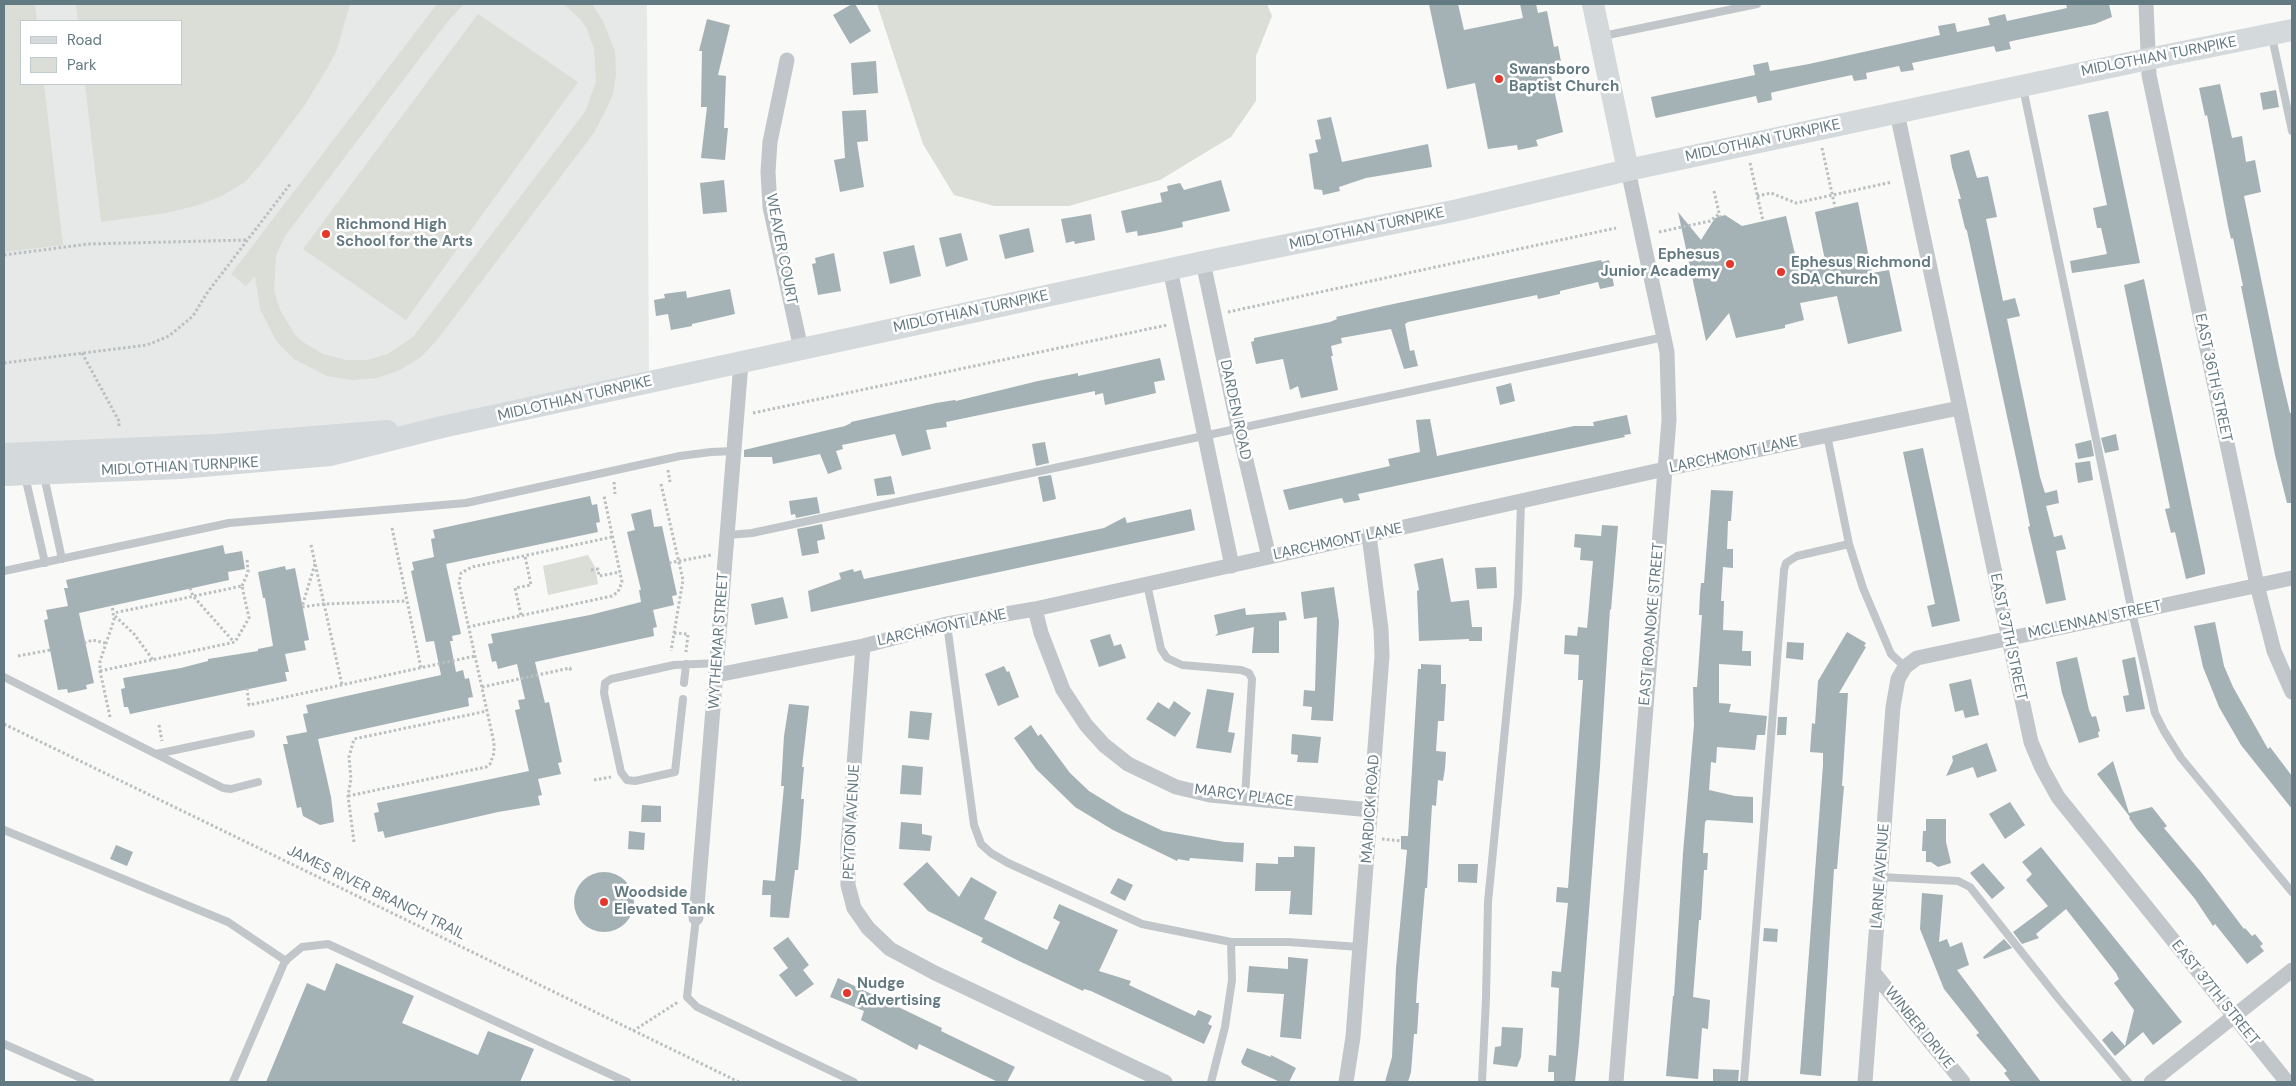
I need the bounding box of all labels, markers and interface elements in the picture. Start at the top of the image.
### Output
legend [20,20,182,85]
text: Road [67,30,102,50]
street label: MIDLOTHIAN TURNPIKE [2080,33,2238,81]
text: Park [67,55,97,75]
place label: Swansboro Baptist Church [1509,61,1619,96]
marker: Swansboro Baptist Church [1493,73,1505,85]
street label: MIDLOTHIAN TURNPIKE [1684,116,1842,166]
street label: WEAVER COURT [761,192,801,306]
street label: MIDLOTHIAN TURNPIKE [1288,204,1446,254]
place label: Richmond High School for the Arts [336,216,473,251]
marker: Richmond High School for the Arts [320,228,332,240]
place label: Ephesus Junior Academy [1601,246,1720,281]
place label: Ephesus Richmond SDA Church [1791,254,1931,289]
marker: Ephesus Junior Academy [1724,258,1736,270]
marker: Ephesus Richmond SDA Church [1775,266,1787,278]
street label: MIDLOTHIAN TURNPIKE [892,287,1050,337]
street label: EAST 36TH STREET [2191,312,2235,444]
street label: DARDEN ROAD [1216,358,1254,462]
street label: MIDLOTHIAN TURNPIKE [496,372,654,426]
street label: LARCHMONT LANE [1668,433,1800,477]
street label: MIDLOTHIAN TURNPIKE [101,454,259,480]
street label: LARCHMONT LANE [1272,520,1404,564]
street label: EAST ROANOKE STREET [1636,542,1668,706]
street label: WYTHEMAR STREET [705,572,733,710]
street label: EAST 37TH STREET [1986,572,2030,702]
street label: MCLENNAN STREET [2027,597,2163,643]
street label: LARCHMONT LANE [876,606,1008,650]
street label: MARDICK ROAD [1358,754,1384,864]
street label: PEYTON AVENUE [840,764,864,880]
street label: MARCY PLACE [1193,781,1295,811]
street label: LARNE AVENUE [1868,823,1894,929]
street label: JAMES RIVER BRANCH TRAIL [284,842,468,944]
place label: Woodside Elevated Tank [614,884,715,919]
marker: Woodside Elevated Tank [598,896,610,908]
street label: EAST 37TH STREET [2167,937,2263,1049]
place label: Nudge Advertising [857,975,941,1010]
street label: WINBER DRIVE [1881,983,1957,1073]
marker: Nudge Advertising [841,987,853,999]

